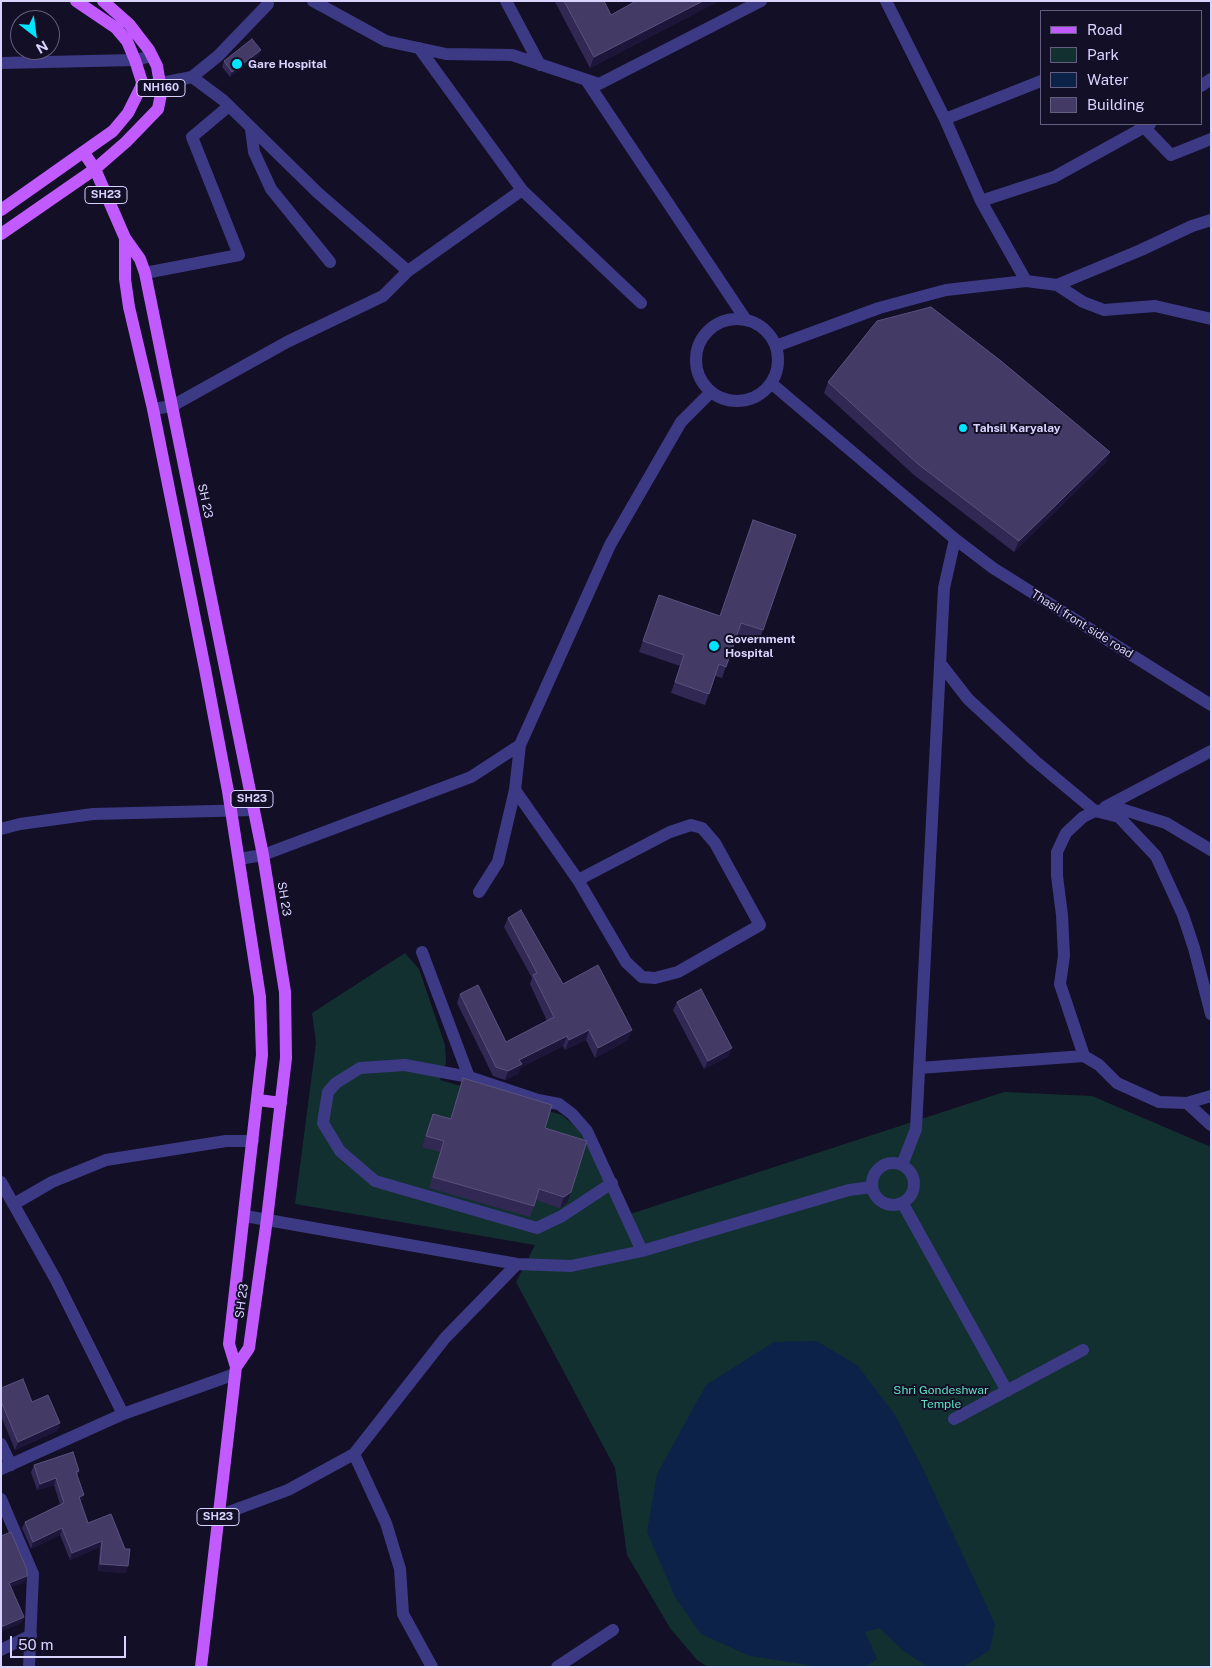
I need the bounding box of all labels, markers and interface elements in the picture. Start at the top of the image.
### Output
north arrow [10,10,60,60]
legend [1040,10,1202,125]
text: Road [1087,21,1123,38]
text: N [33,37,51,57]
text: Park [1087,46,1119,63]
marker: Gare Hospital [230,57,244,71]
place label: Gare Hospital [248,57,327,71]
text: Water [1087,71,1129,88]
road number: NH160 [137,80,185,96]
text: Building [1087,96,1145,113]
road number: SH23 [85,186,127,204]
place label: Tahsil Karyalay [973,421,1061,435]
marker: Tahsil Karyalay [957,422,969,434]
street label: SH 23 [194,482,216,520]
street label: Thasil front side road [1028,587,1136,661]
place label: Government Hospital [725,632,795,660]
marker: Government Hospital [707,639,721,653]
road number: SH23 [231,791,273,808]
street label: SH 23 [274,881,294,917]
street label: SH 23 [232,1283,252,1319]
park label: Shri Gondeshwar Temple [893,1383,989,1411]
road number: SH23 [197,1508,239,1525]
scale bar [12,1626,129,1658]
text: 50 m [18,1636,53,1653]

